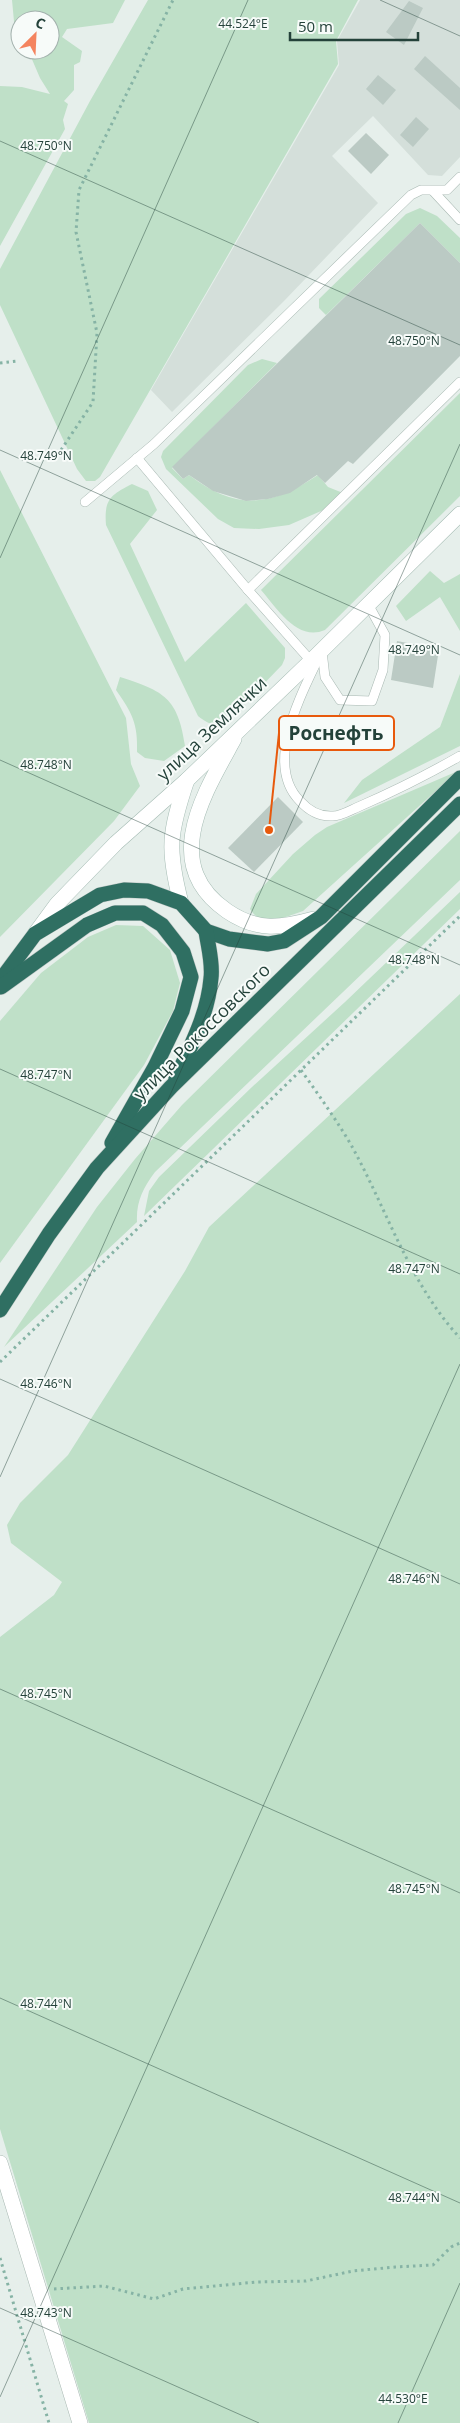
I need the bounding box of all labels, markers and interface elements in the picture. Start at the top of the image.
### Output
north arrow [10,10,60,60]
scale bar [290,10,418,42]
text: С [33,12,49,33]
text: 44.524°E [218,15,268,32]
text: 50 m [298,16,333,36]
text: 48.750°N [20,137,72,154]
text: 48.750°N [388,332,440,349]
text: 48.749°N [20,447,72,464]
text: 48.749°N [388,641,440,658]
street label: улица Землячки [151,671,272,786]
callout: Роснефть [279,716,394,750]
text: Роснефть [289,720,383,746]
text: 48.748°N [20,756,72,773]
text: 48.748°N [388,951,440,968]
street label: улица Рокоссовского [128,958,275,1105]
text: 48.747°N [20,1066,72,1083]
text: 48.747°N [388,1260,440,1277]
text: 48.746°N [20,1375,72,1392]
text: 48.746°N [388,1570,440,1587]
text: 48.745°N [20,1685,72,1702]
text: 48.745°N [388,1880,440,1897]
text: 48.744°N [20,1995,72,2012]
text: 48.744°N [388,2189,440,2206]
text: 48.743°N [20,2304,72,2321]
text: 44.530°E [378,2390,428,2407]

